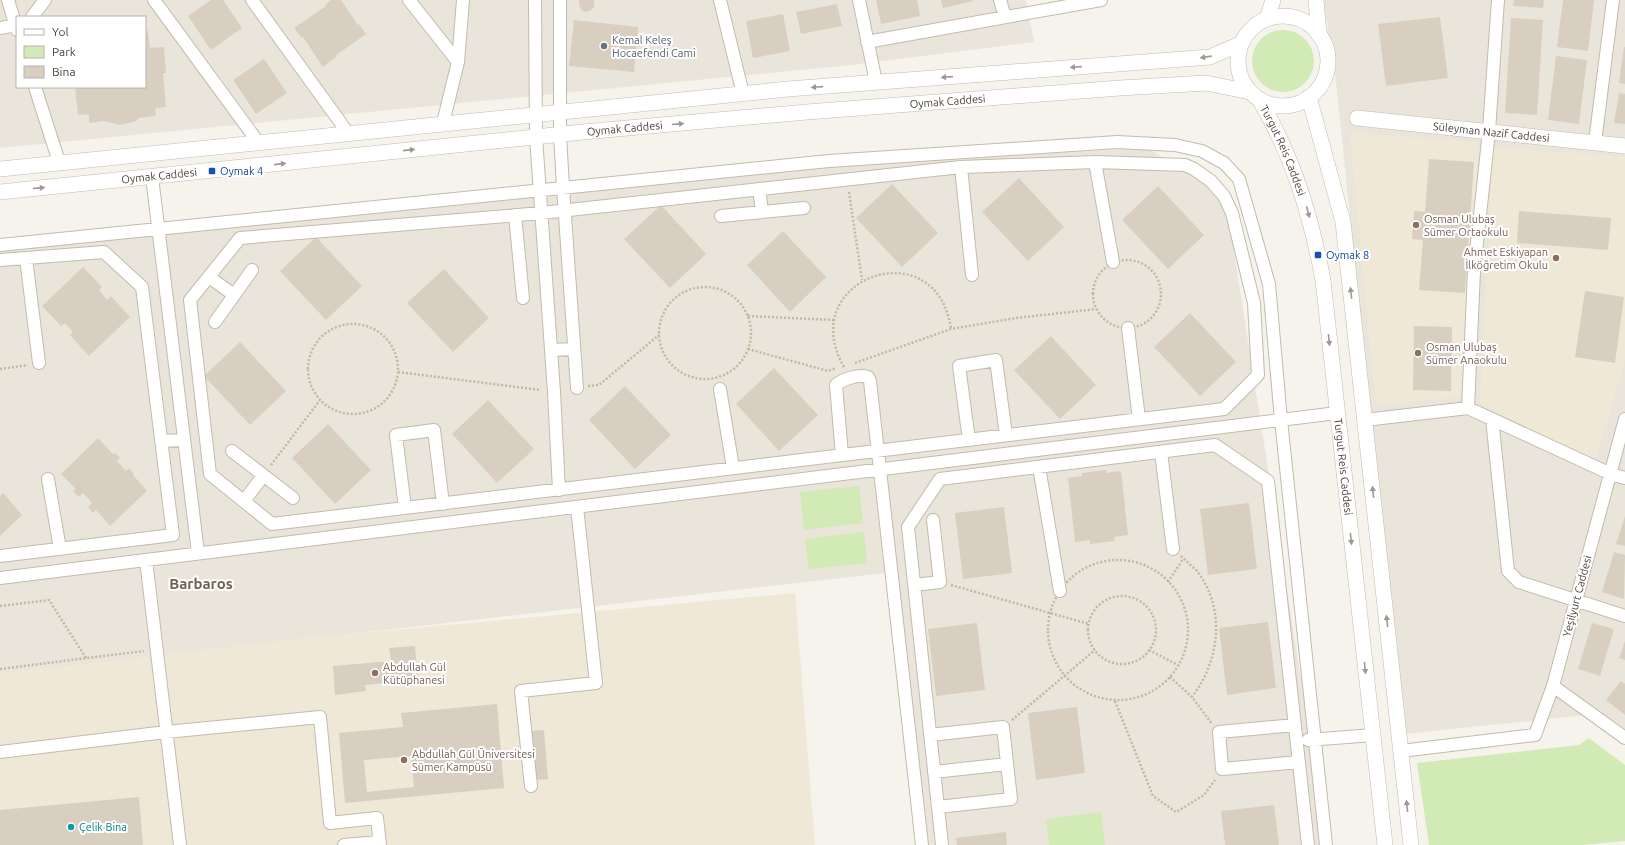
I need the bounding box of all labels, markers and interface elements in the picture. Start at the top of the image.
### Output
legend [16,16,146,88]
text: Yol [52,25,69,38]
place label: Kemal Keleş Hocaefendi Cami [612,34,696,59]
marker: Kemal Keleş Hocaefendi Cami [599,41,609,51]
text: Park [52,45,76,58]
one-way arrow [1200,54,1212,60]
one-way arrow [1070,64,1083,71]
text: Bina [52,65,76,78]
one-way arrow [941,74,953,81]
one-way arrow [811,83,823,90]
street label: Oymak Caddesi [909,92,986,110]
street label: Turgut Reis Caddesi [1258,103,1308,197]
street label: Oymak Caddesi [586,119,663,138]
one-way arrow [672,120,684,127]
street label: Süleyman Nazif Caddesi [1432,120,1550,144]
one-way arrow [403,147,415,153]
one-way arrow [274,161,286,167]
place label: Oymak 4 [220,165,263,177]
street label: Oymak Caddesi [121,166,198,185]
marker: Oymak 4 [207,166,217,176]
one-way arrow [33,185,45,191]
one-way arrow [1305,206,1311,218]
place label: Osman Ulubaş Sümer Ortaokulu [1424,213,1508,238]
marker: Osman Ulubaş Sümer Ortaokulu [1411,220,1421,230]
place label: Ahmet Eskiyapan İlköğretim Okulu [1464,246,1548,271]
place label: Oymak 8 [1326,249,1369,261]
marker: Oymak 8 [1313,250,1323,260]
marker: Ahmet Eskiyapan İlköğretim Okulu [1551,253,1561,263]
one-way arrow [1348,287,1354,299]
one-way arrow [1326,334,1332,346]
place label: Osman Ulubaş Sümer Anaokulu [1426,341,1507,366]
marker: Osman Ulubaş Sümer Anaokulu [1413,348,1423,358]
street label: Turgut Reis Caddesi [1332,418,1355,516]
one-way arrow [1370,486,1376,498]
one-way arrow [1348,533,1354,545]
street label: Yeşilyurt Caddesi [1560,554,1594,638]
district label: Barbaros [169,575,233,592]
one-way arrow [1384,615,1390,627]
place label: Abdullah Gül Kütüphanesi [383,661,446,686]
one-way arrow [1362,662,1369,674]
marker: Abdullah Gül Kütüphanesi [370,668,380,678]
place label: Abdullah Gül Üniversitesi Sümer Kampüsü [412,748,535,773]
marker: Abdullah Gül Üniversitesi Sümer Kampüsü [399,755,409,765]
one-way arrow [1404,800,1410,812]
place label: Çelik Bina [79,821,127,833]
marker: Çelik Bina [66,822,76,832]

